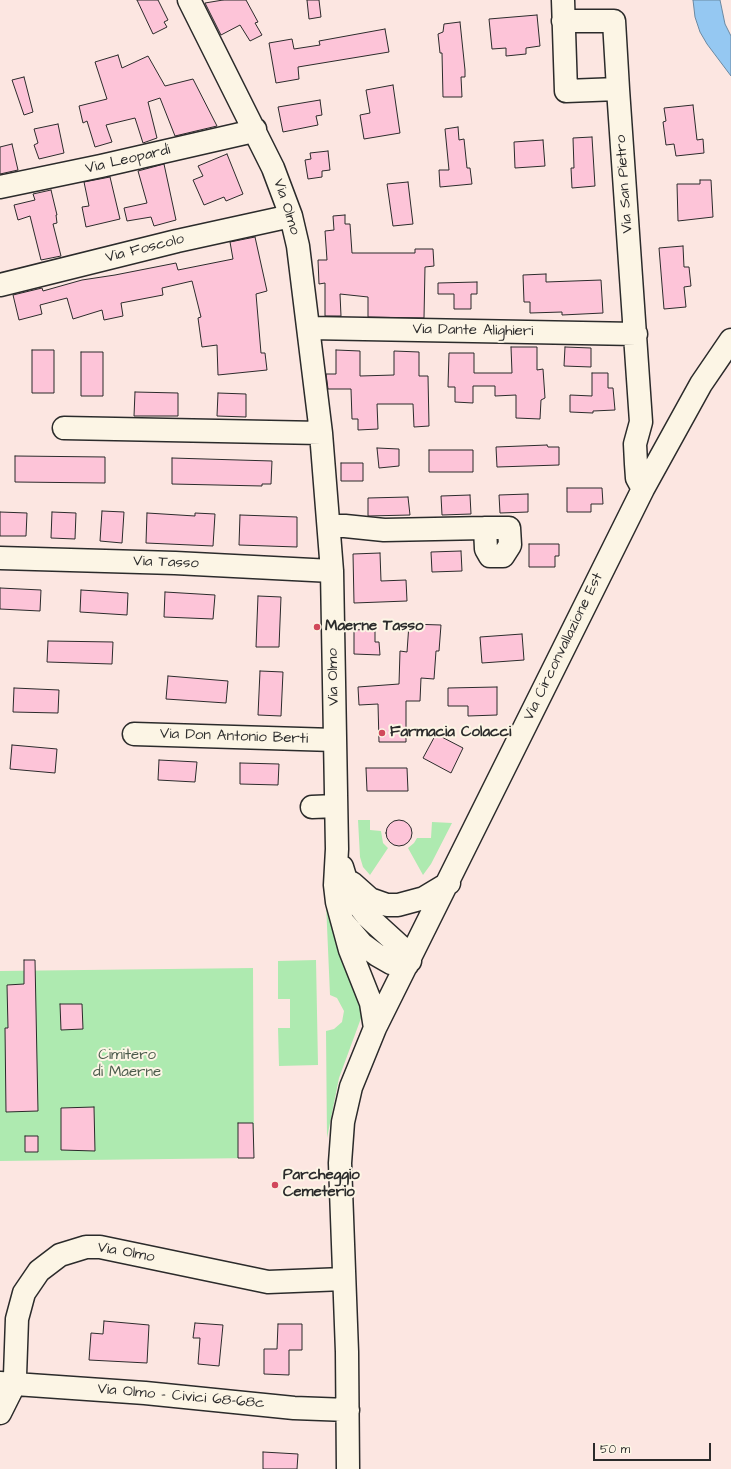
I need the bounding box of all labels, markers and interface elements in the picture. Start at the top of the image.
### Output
street label: Via San Pietro [613,134,637,234]
street label: Via Leopardi [84,142,172,178]
street label: Via Olmo [269,177,303,237]
street label: Via Foscolo [104,231,186,267]
street label: Via Dante Alighieri [413,321,533,341]
street label: Via Tasso [133,553,199,573]
street label: Via Circonvallazione Est [520,570,608,724]
place label: Maerne Tasso [325,618,424,636]
marker: Maerne Tasso [312,622,322,632]
street label: Via Olmo [324,648,344,706]
place label: Farmacia Colacci [390,724,511,742]
street label: Via Don Antonio Berti [160,725,308,749]
marker: Farmacia Colacci [377,728,387,738]
park label: Cimitero di Maerne [93,1047,161,1082]
place label: Parcheggio Cemeterio [283,1167,360,1202]
marker: Parcheggio Cemeterio [270,1180,280,1190]
street label: Via Olmo [96,1239,156,1267]
street label: Via Olmo - Civici 68-68c [97,1381,265,1413]
scale bar [595,1435,713,1461]
text: 50 m [600,1441,630,1458]

